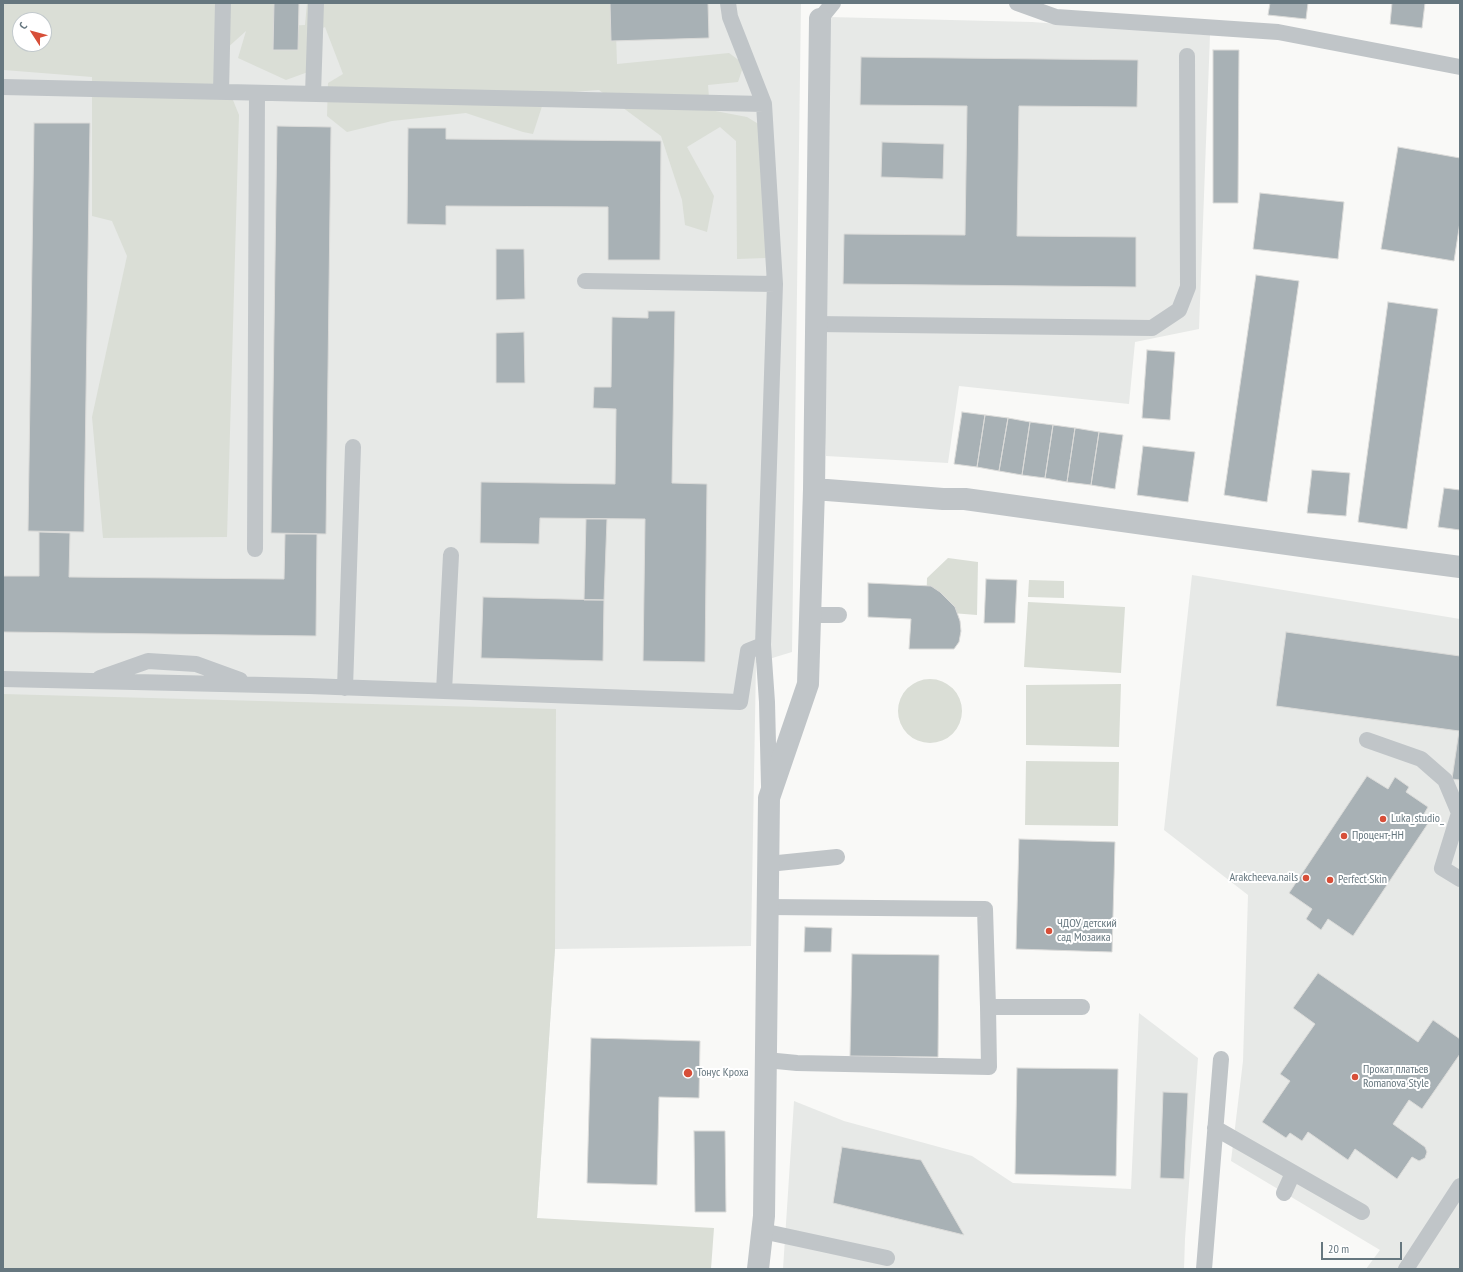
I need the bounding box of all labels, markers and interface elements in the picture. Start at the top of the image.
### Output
north arrow [12,12,52,52]
text: С [16,19,30,32]
place label: Luka_studio_ [1391,812,1444,826]
marker: Luka_studio_ [1378,814,1388,824]
place label: Процент-НН [1352,829,1404,843]
marker: Процент-НН [1339,831,1349,841]
place label: Arakcheeva.nails [1229,871,1298,885]
marker: Arakcheeva.nails [1301,873,1311,883]
place label: Perfect Skin [1338,873,1387,887]
marker: Perfect Skin [1325,875,1335,885]
place label: ЧДОУ детский сад Мозаика [1057,917,1117,945]
marker: ЧДОУ детский сад Мозаика [1044,926,1054,936]
place label: Прокат платьев Romanova Style [1363,1063,1429,1091]
place label: Тонус Кроха [697,1066,749,1080]
marker: Тонус Кроха [682,1067,694,1079]
marker: Прокат платьев Romanova Style [1350,1072,1360,1082]
scale bar [1323,1234,1404,1260]
text: 20 m [1328,1241,1349,1256]

